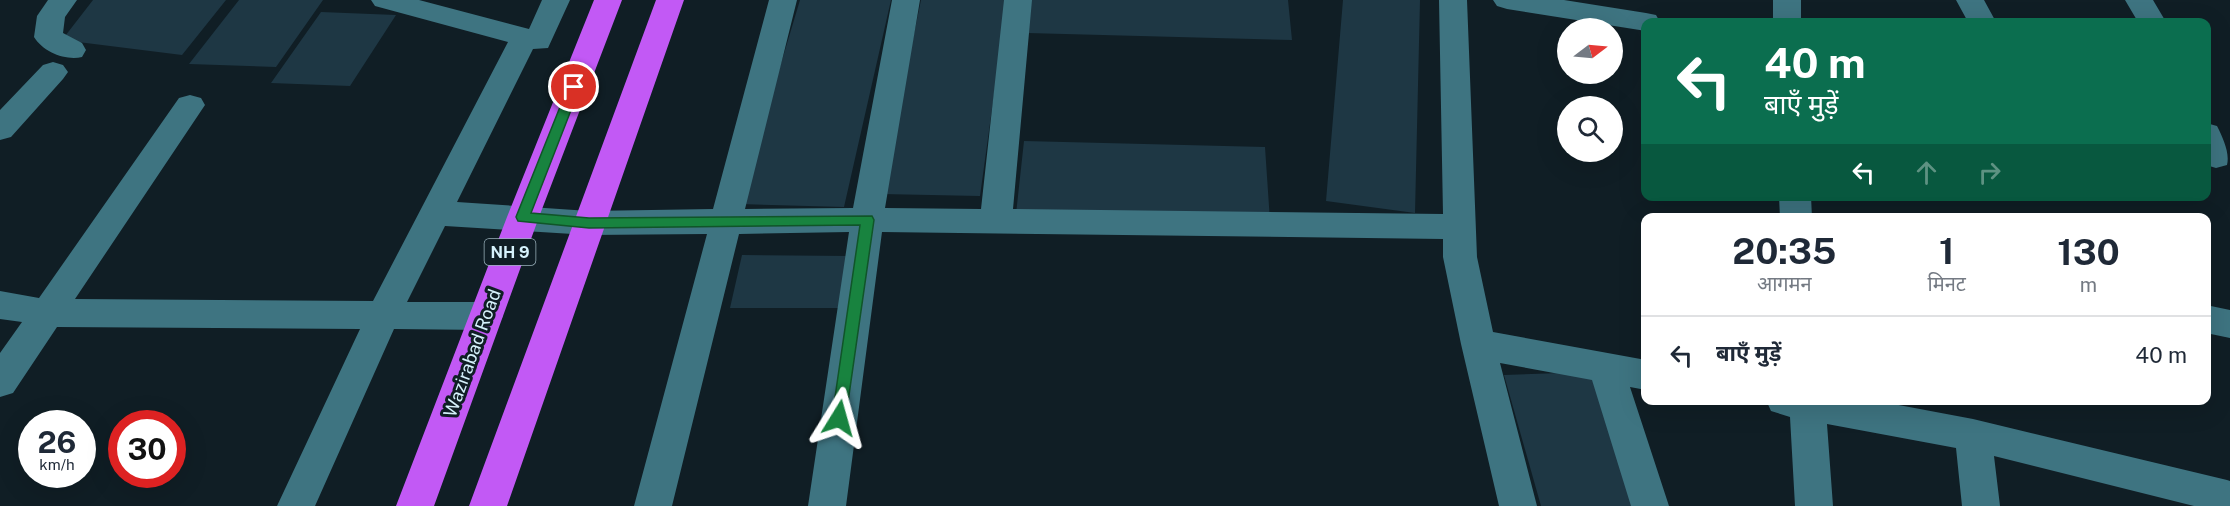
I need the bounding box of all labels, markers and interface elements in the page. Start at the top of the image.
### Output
north arrow [1557,18,1623,84]
map controls [1557,18,1623,162]
text: 40 m [1764,38,1866,87]
icon: left [1665,42,1743,120]
pin [548,61,599,112]
icon: arrive [557,70,590,103]
text: बाएँ मुड़ें [1764,88,1839,120]
button: search [1557,96,1623,162]
icon: left [1847,156,1880,189]
icon: ahead [1910,156,1943,189]
icon: right [1973,156,2006,189]
text: 20:35 [1732,230,1836,272]
text: 1 [1939,230,1954,272]
text: 130 [2057,231,2120,273]
road number: NH 9 [484,239,536,265]
text: आगमन [1757,272,1812,296]
text: मिनट [1928,272,1966,296]
text: m [2080,273,2097,297]
street label: Wazirabad Road [439,286,505,420]
icon: left [1665,339,1698,372]
text: बाएँ मुड़ें [1716,340,1781,366]
text: 40 m [2135,342,2187,368]
position arrow [807,386,871,450]
speed limit sign: 30 [108,410,186,488]
text: 26 [38,424,76,460]
text: km/h [39,456,75,473]

